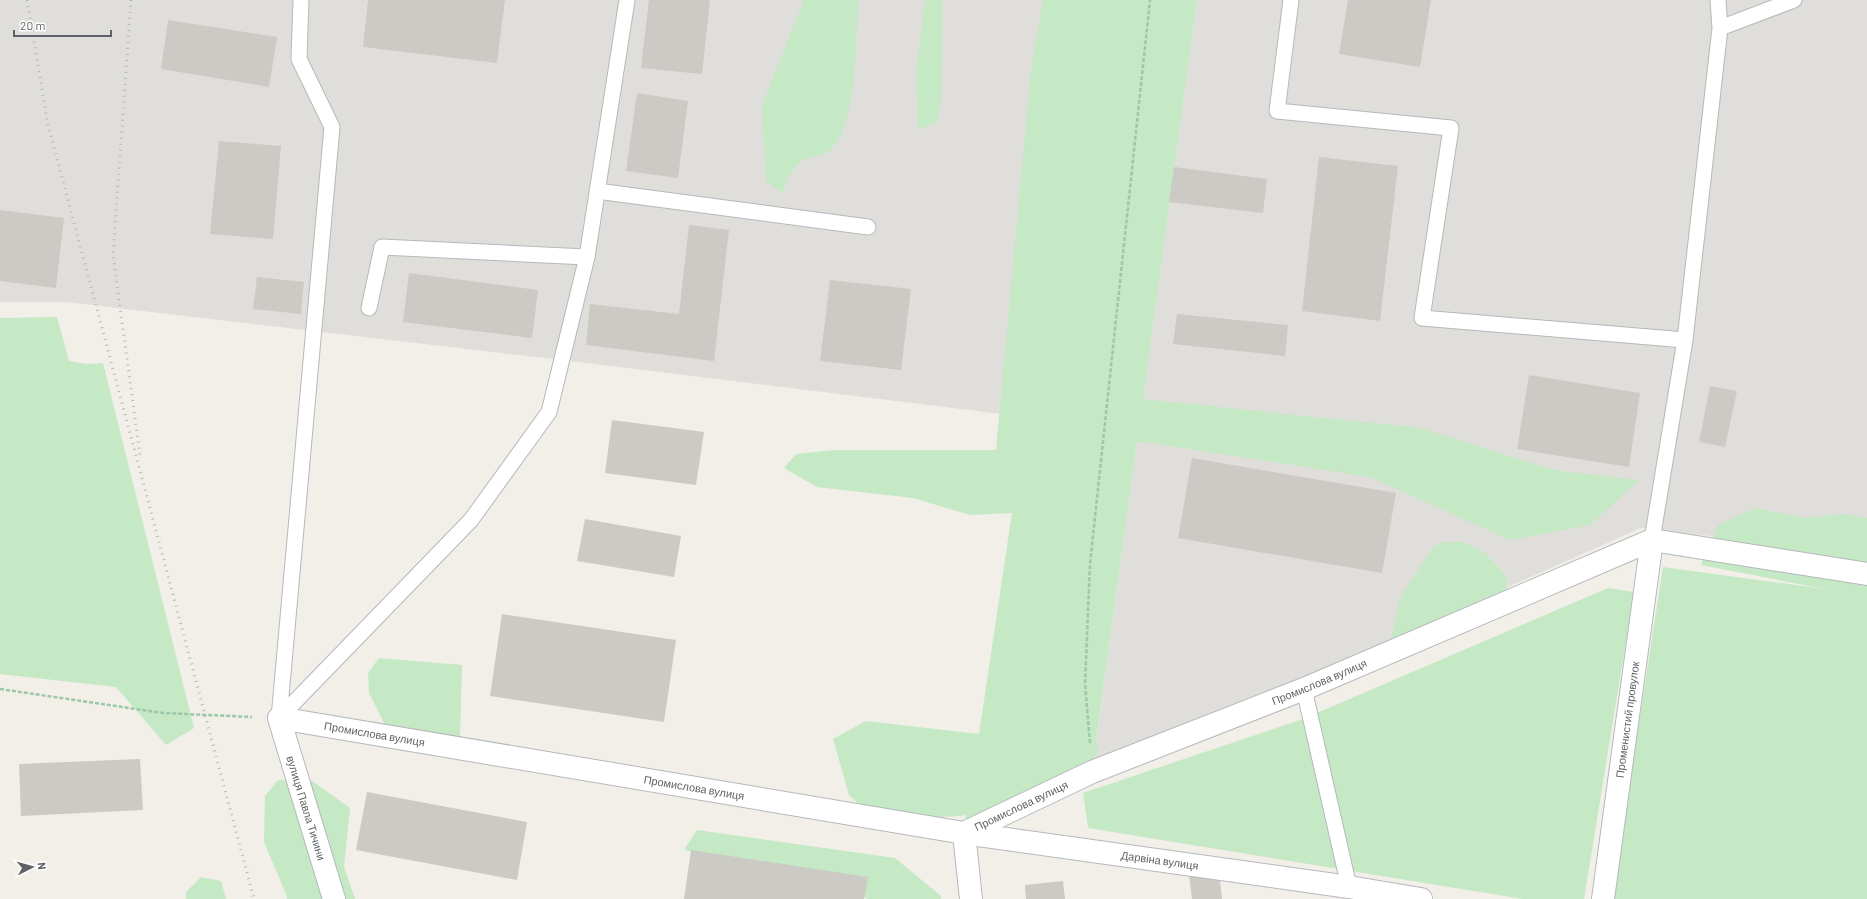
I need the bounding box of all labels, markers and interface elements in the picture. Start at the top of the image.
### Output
scale bar [14,12,111,38]
text: 20 m [20,18,46,32]
street label: Промислова вулиця [1270,656,1369,707]
street label: Променистий провулок [1613,660,1641,779]
street label: Промислова вулиця [323,719,426,748]
street label: вулиця Павла Тичини [284,754,329,862]
street label: Промислова вулиця [643,772,745,802]
street label: Промислова вулиця [972,778,1070,833]
north arrow [12,847,52,887]
street label: Дарвіна вулиця [1120,848,1199,872]
text: N [36,862,49,870]

